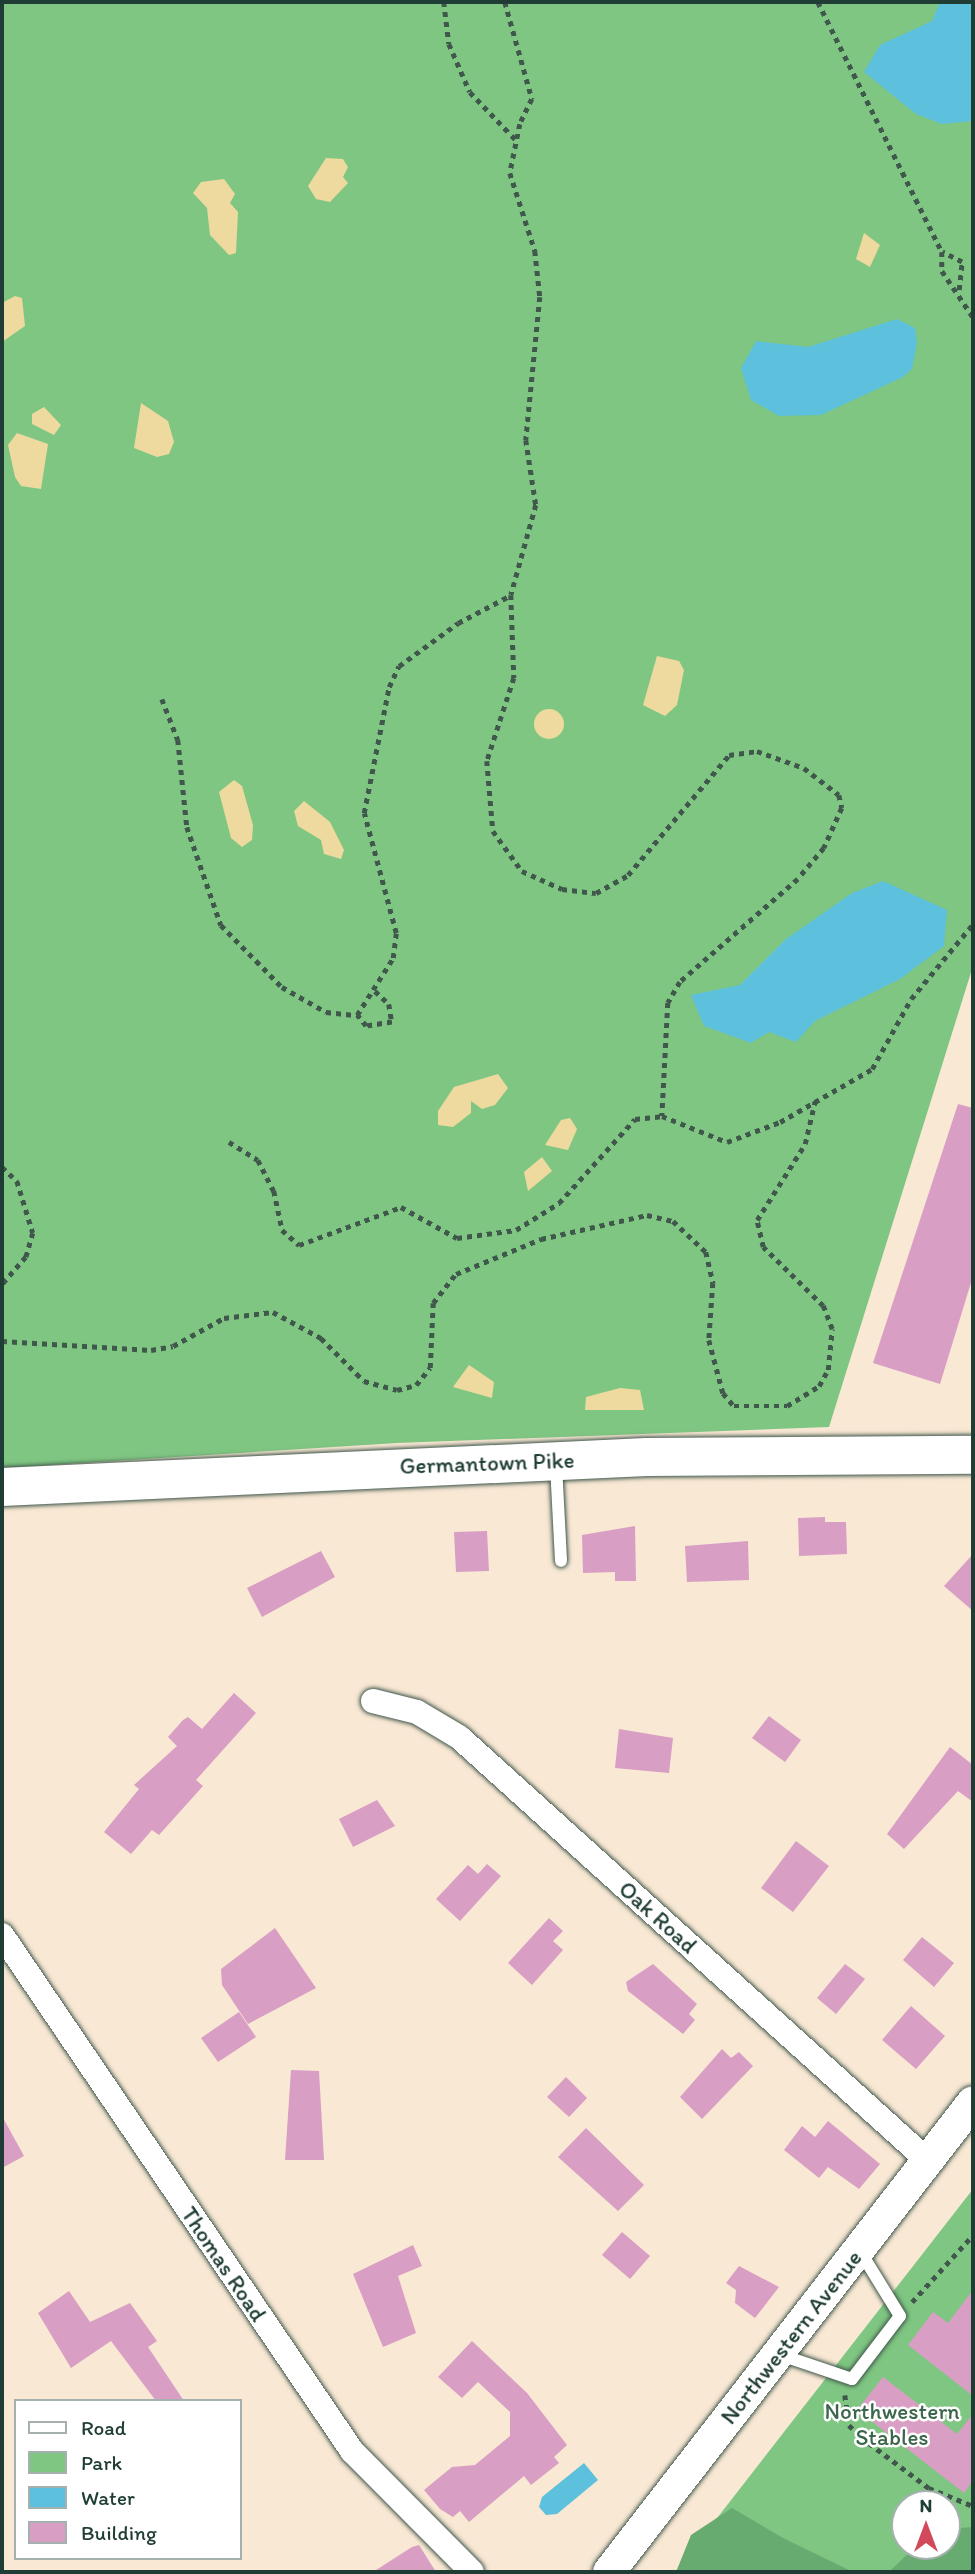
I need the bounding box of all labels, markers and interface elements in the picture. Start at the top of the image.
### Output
street label: Germantown Pike [399,1446,575,1480]
street label: Oak Road [613,1875,703,1959]
street label: Thomas Road [176,2202,272,2326]
street label: Northwestern Avenue [715,2245,867,2429]
park label: Northwestern Stables [824,2397,960,2451]
legend [14,2399,242,2560]
text: Road [81,2415,126,2440]
text: Park [81,2450,122,2475]
text: Water [81,2485,135,2510]
north arrow [891,2490,961,2560]
text: N [920,2494,932,2517]
text: Building [81,2520,157,2545]

